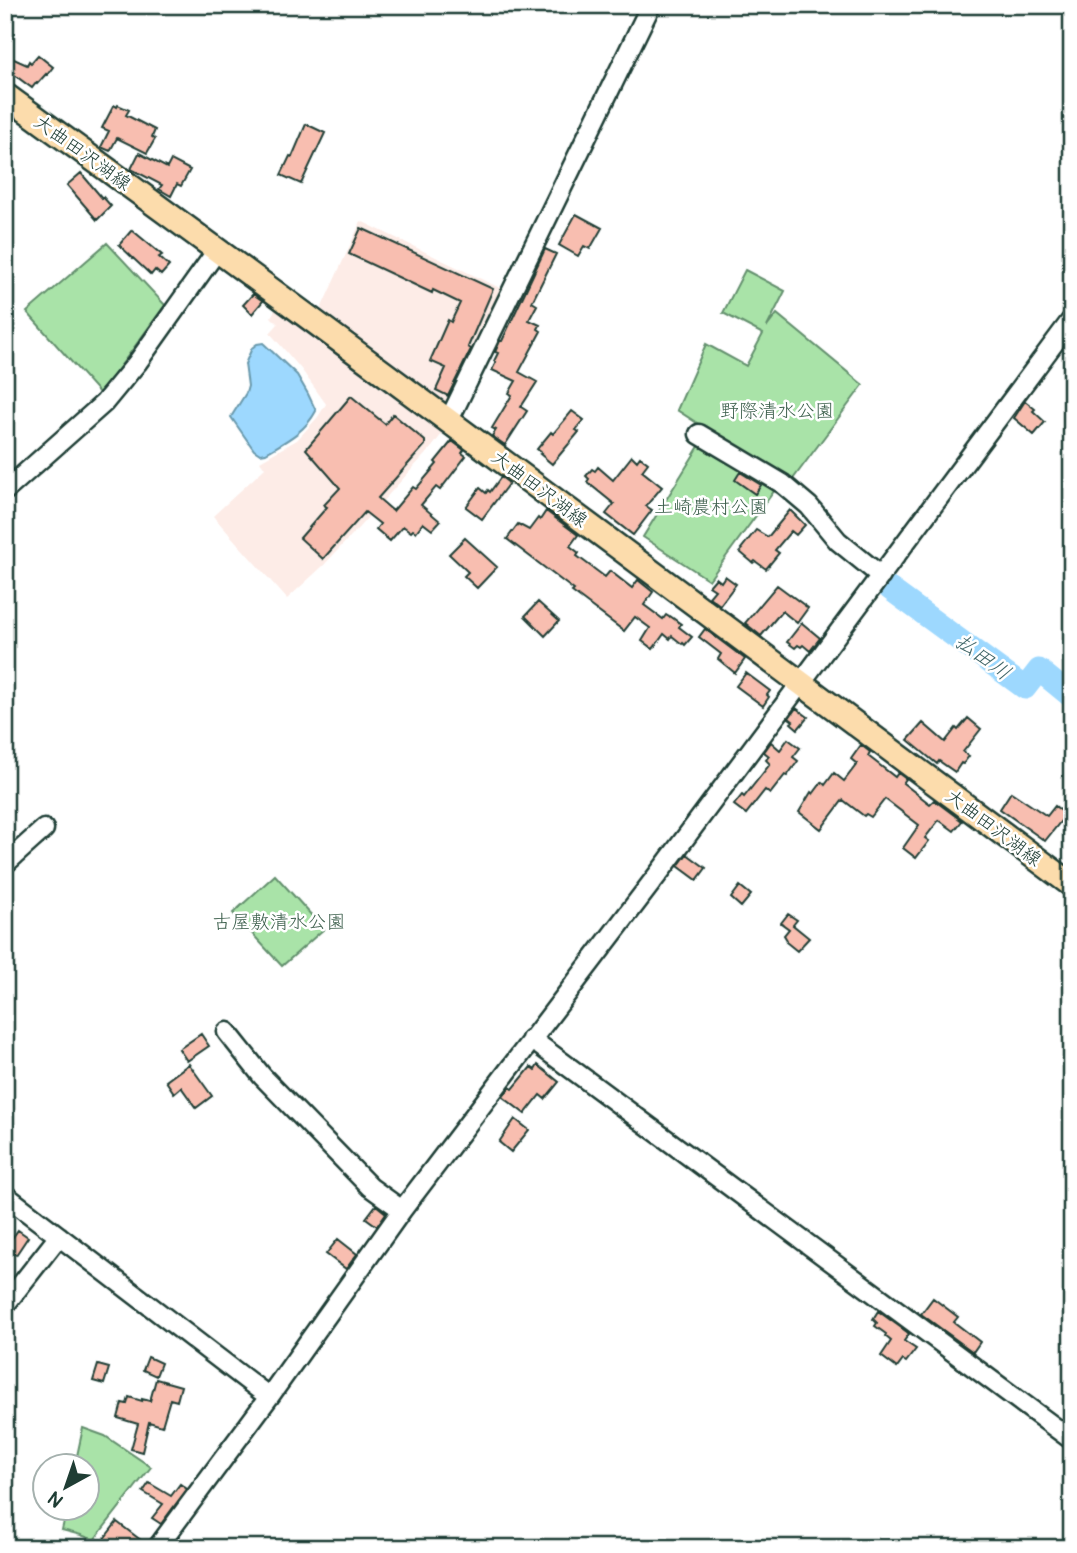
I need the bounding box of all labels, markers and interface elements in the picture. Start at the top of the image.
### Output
street label: 大曲田沢湖線 [29,110,136,196]
park label: 野際清水公園 [720,399,834,423]
street label: 大曲田沢湖線 [487,445,592,533]
park label: 土崎農村公園 [654,495,768,519]
water label: 払田川 [949,628,1016,687]
street label: 大曲田沢湖線 [941,784,1046,872]
park label: 古屋敷清水公園 [212,910,346,934]
north arrow [32,1452,102,1522]
text: N [43,1486,68,1513]

